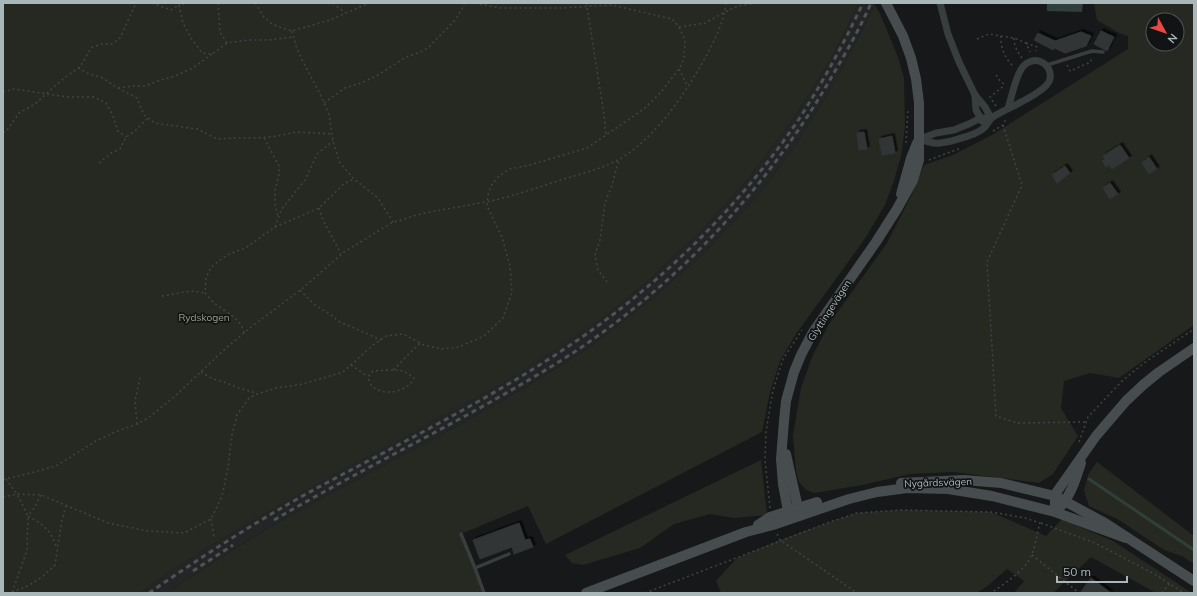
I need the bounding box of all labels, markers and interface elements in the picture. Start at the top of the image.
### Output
north arrow [1145,12,1185,52]
text: N [1165,31,1181,46]
street label: Glyttingevägen [805,277,854,343]
park label: Rydskogen [178,311,230,324]
street label: Nygårdsvägen [904,475,972,490]
scale bar [1057,558,1127,584]
text: 50 m [1063,564,1091,579]

